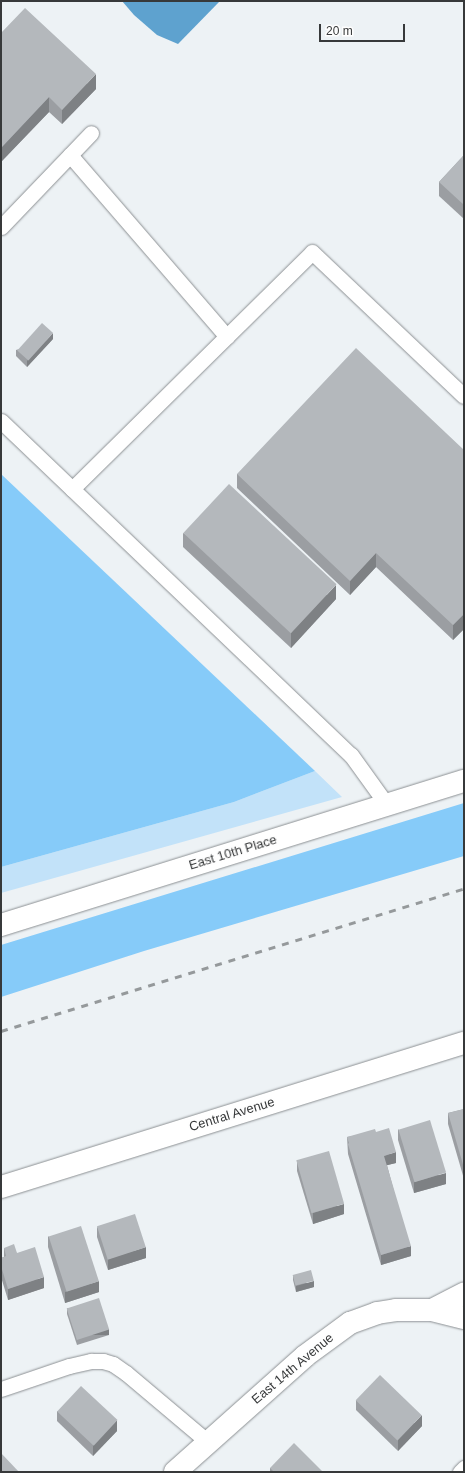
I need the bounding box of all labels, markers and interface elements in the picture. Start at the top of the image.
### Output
scale bar [321,16,407,42]
text: 20 m [326,24,353,38]
street label: East 10th Place [187,832,279,874]
street label: Central Avenue [187,1094,277,1136]
street label: East 14th Avenue [249,1330,337,1408]

